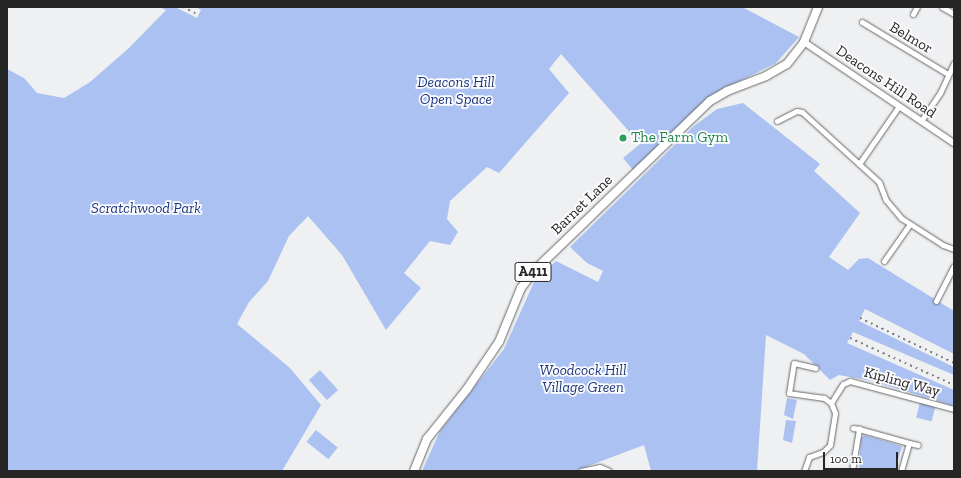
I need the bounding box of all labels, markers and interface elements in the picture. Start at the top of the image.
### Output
street label: Belmor [886,18,936,58]
street label: Deacons Hill Road [832,42,940,122]
park label: Deacons Hill Open Space [417,73,495,108]
place label: The Farm Gym [631,129,728,147]
marker: The Farm Gym [618,133,628,143]
street label: Barnet Lane [548,171,616,239]
park label: Scratchwood Park [91,200,201,218]
road number: A411 [514,260,552,284]
park label: Woodcock Hill Village Green [539,361,627,396]
street label: Kipling Way [862,363,942,401]
scale bar [825,444,900,470]
text: 100 m [830,452,862,466]

